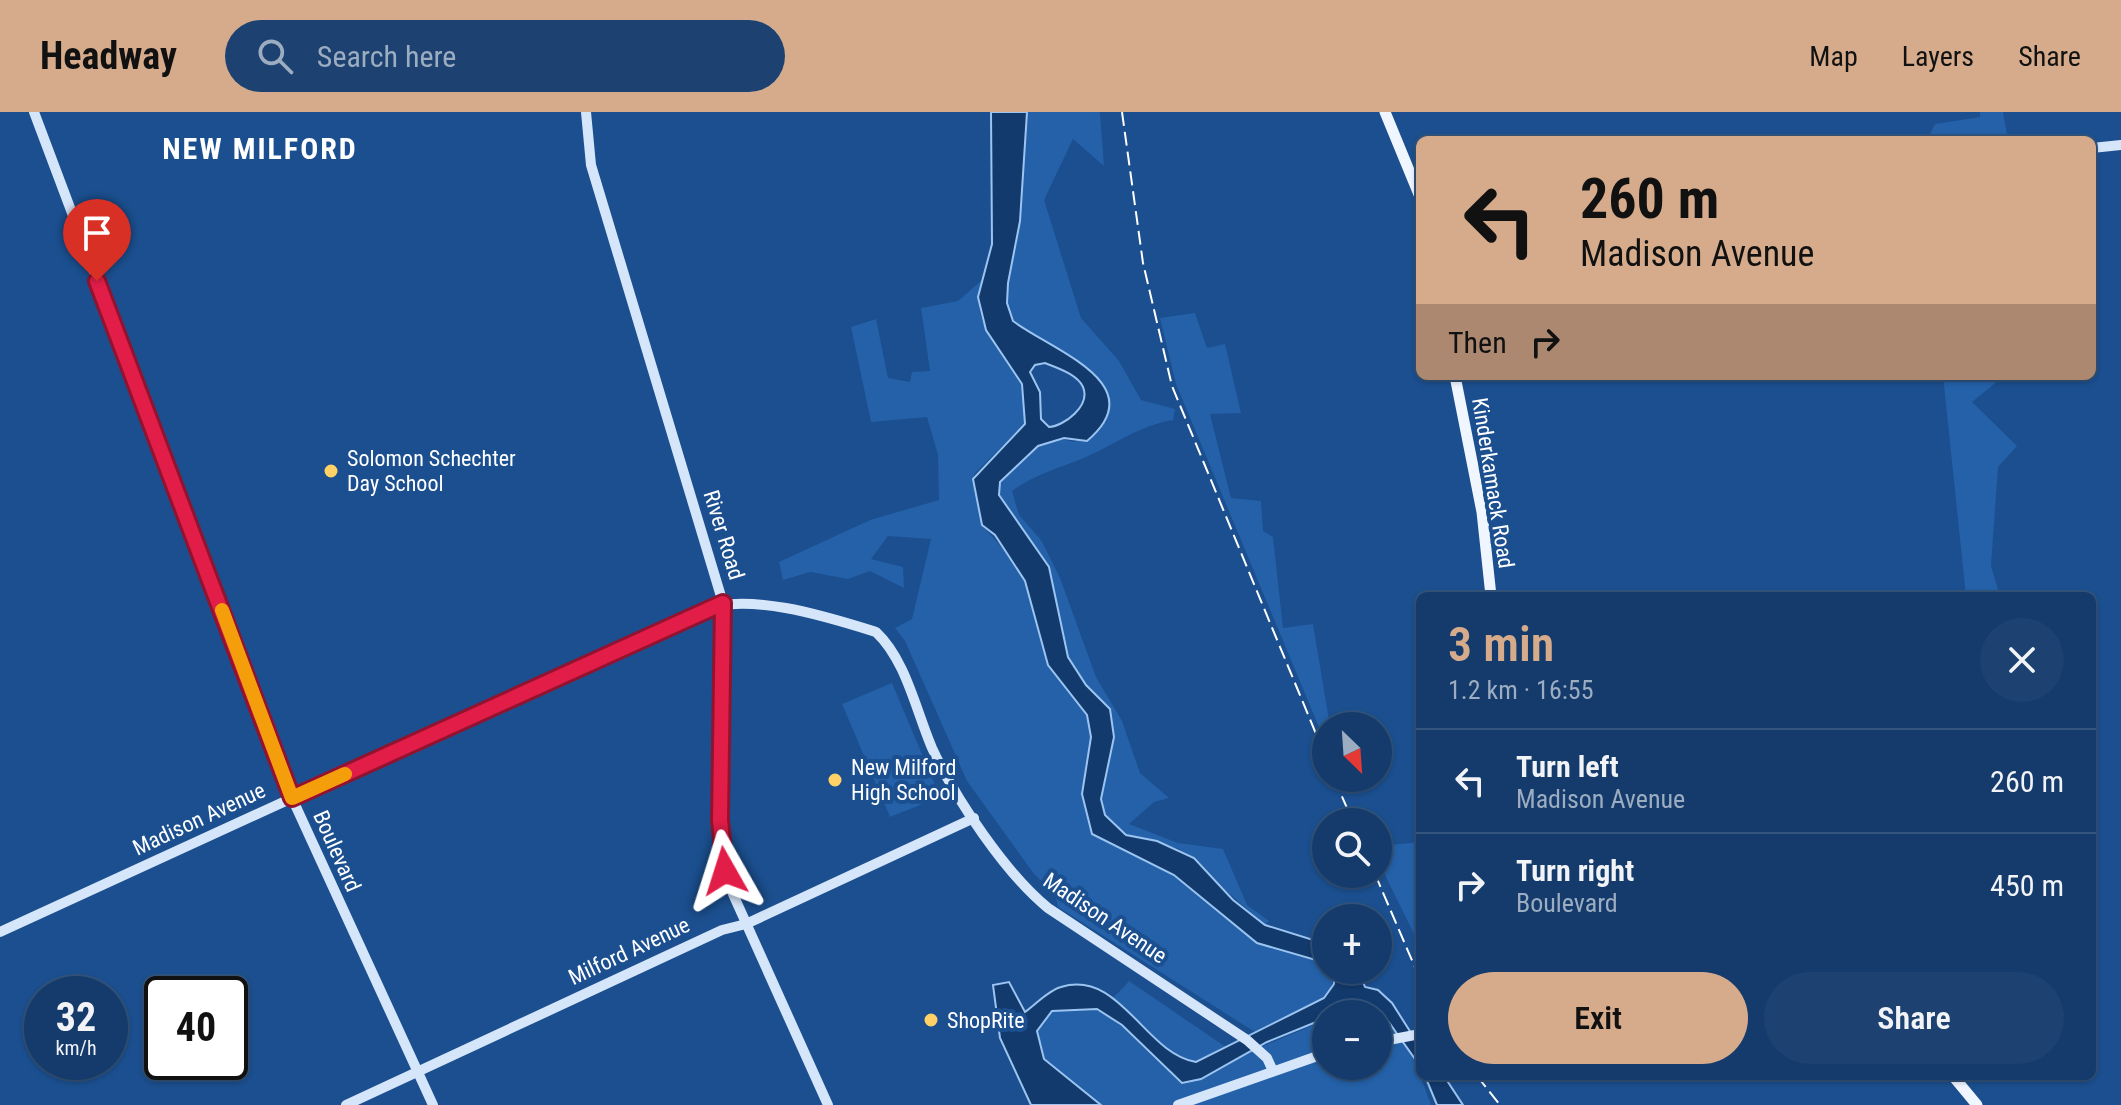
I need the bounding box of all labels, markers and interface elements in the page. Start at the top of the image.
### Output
search box [225,20,785,92]
text: Headway [40,34,177,78]
icon: search [253,34,297,78]
text: Search here [317,39,456,74]
text: Map [1809,40,1858,73]
text: Layers [1902,40,1974,73]
text: Share [2018,40,2081,73]
district label: NEW MILFORD [162,131,358,166]
text: 260 m [1580,166,1719,232]
icon: left [1448,168,1552,272]
pin [63,199,131,281]
icon: arrive [75,211,119,255]
text: Madison Avenue [1580,233,1814,275]
icon: right [1523,320,1567,364]
text: Then [1448,325,1507,360]
street label: Kinderkamack Road [1467,396,1519,570]
place label: Solomon Schechter Day School [347,446,516,496]
marker: Solomon Schechter Day School [322,462,340,480]
street label: River Road [699,487,749,583]
text: 3 min [1448,616,1554,673]
button: close [1980,618,2064,702]
text: 1.2 km · 16:55 [1448,675,1593,705]
north arrow [1312,712,1392,792]
map controls [1312,712,1392,1080]
text: Turn left [1516,749,1619,784]
place label: New Milford High School [851,755,956,805]
icon: left [1448,759,1492,803]
text: 260 m [1990,764,2064,799]
marker: New Milford High School [826,771,844,789]
street label: Madison Avenue [129,777,269,861]
text: Madison Avenue [1516,784,1685,814]
street label: Boulevard [308,807,366,895]
button: search [1312,808,1392,888]
position arrow [683,829,767,913]
text: Turn right [1516,853,1634,888]
icon: right [1448,863,1492,907]
street label: Madison Avenue [1039,868,1171,968]
text: 450 m [1990,868,2064,903]
text: Boulevard [1516,888,1618,918]
button: + [1312,904,1392,984]
street label: Milford Avenue [565,912,693,990]
button: Exit [1448,972,1748,1064]
button: Share [1764,972,2064,1064]
speed limit sign: 40 [144,976,248,1080]
text: 32 [56,994,96,1041]
button: − [1312,1000,1392,1080]
place label: ShopRite [947,1008,1024,1033]
marker: ShopRite [922,1011,940,1029]
text: km/h [55,1036,97,1060]

